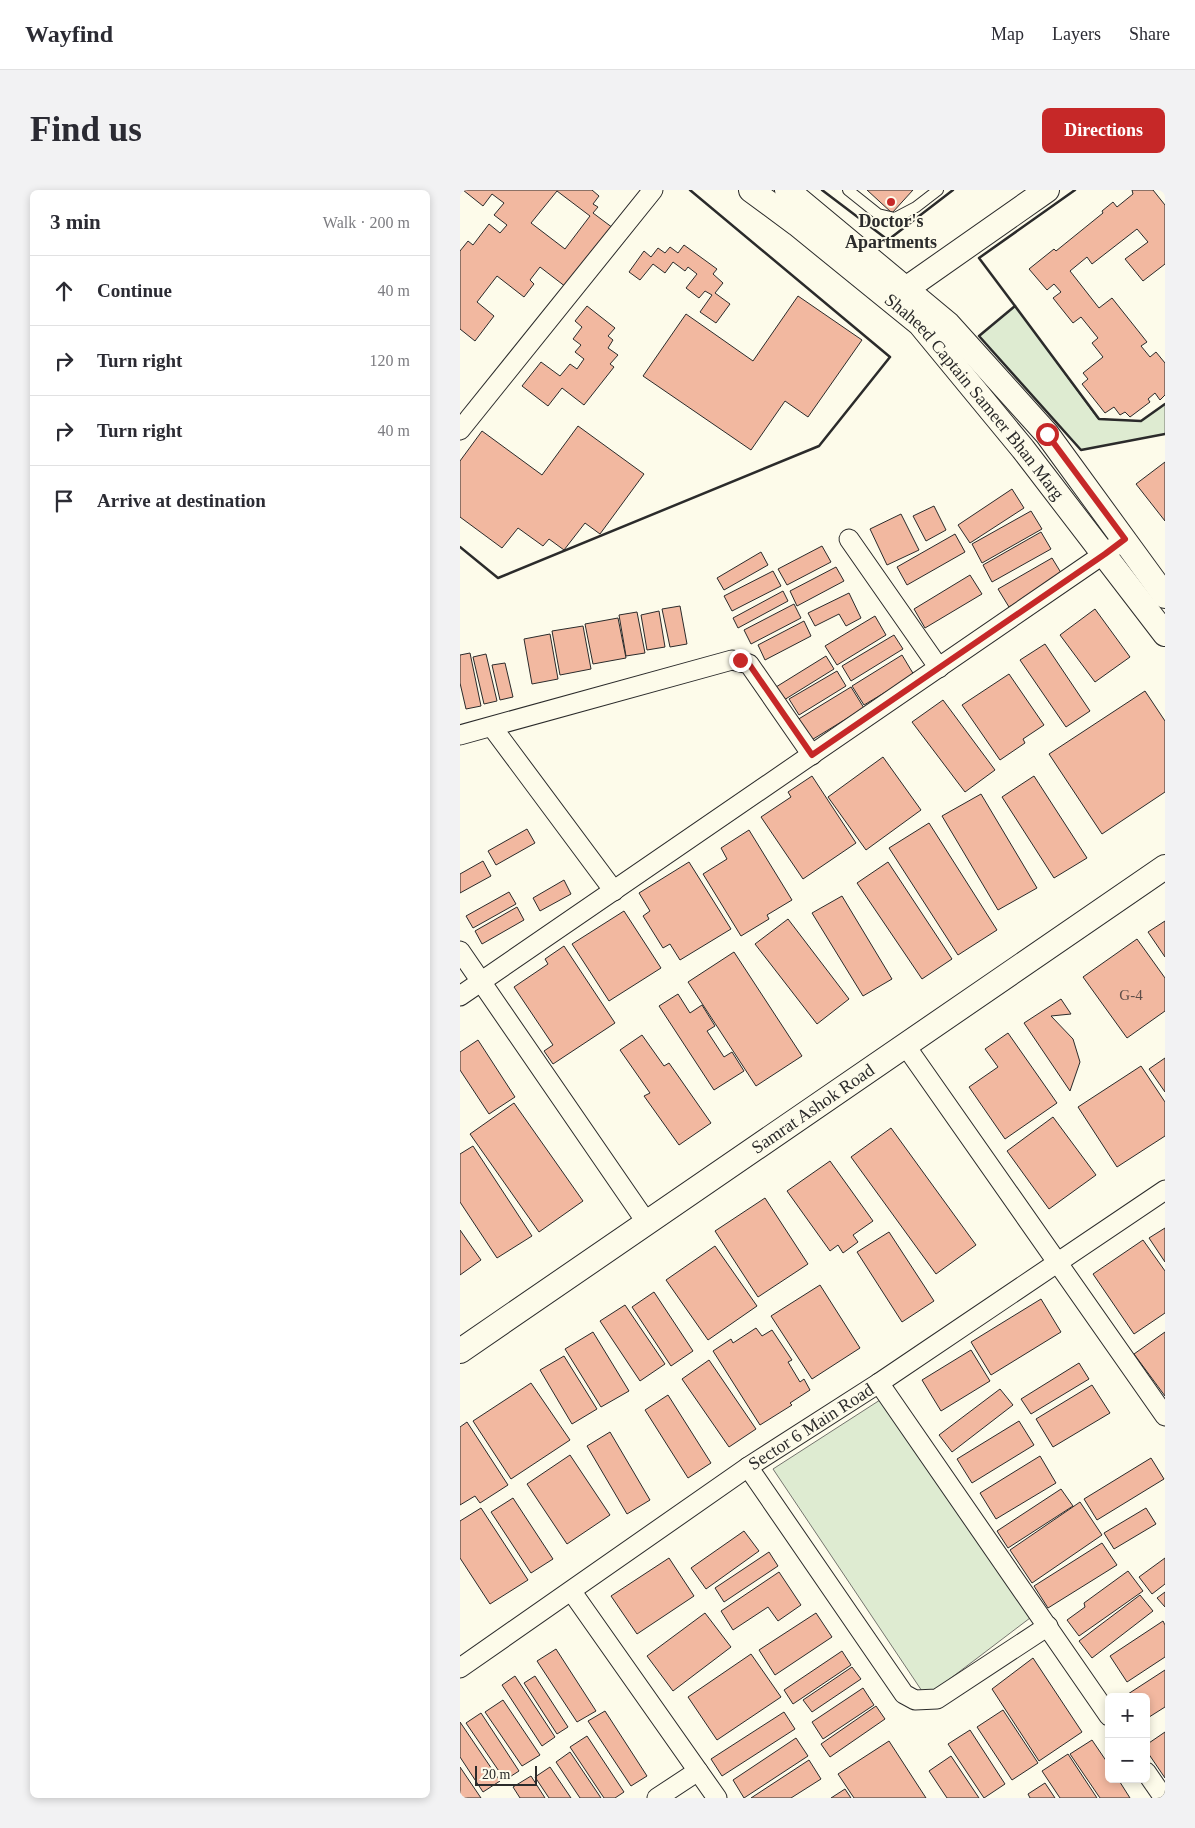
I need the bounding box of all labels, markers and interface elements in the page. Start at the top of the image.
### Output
text: Wayfind [25,21,113,47]
text: Map [991,24,1024,44]
text: Layers [1052,24,1101,44]
text: Share [1129,24,1170,44]
button: Directions [1042,108,1165,153]
text: Find us [30,110,142,149]
marker: Doctor's Apartments [885,196,897,208]
text: 3 min [50,210,101,234]
place label: Doctor's Apartments [845,211,937,252]
text: Walk · 200 m [323,214,410,231]
icon: ahead [50,277,78,305]
text: Continue [97,280,172,301]
text: 40 m [378,282,410,299]
street label: Shaheed Captain Sameer Bhan Marg [881,289,1068,504]
icon: right [50,347,78,375]
text: Turn right [97,350,182,371]
text: 120 m [370,352,410,369]
icon: right [50,417,78,445]
text: Turn right [97,420,182,441]
text: 40 m [378,422,410,439]
route start [1036,423,1059,446]
icon: arrive [50,487,78,515]
text: Arrive at destination [97,490,266,511]
route end [729,649,752,672]
house number: G-4 [1119,987,1143,1003]
street label: Samrat Ashok Road [748,1060,878,1158]
street label: Sector 6 Main Road [745,1379,877,1474]
map controls [1105,1693,1150,1783]
button: + [1105,1693,1150,1738]
button: − [1105,1738,1150,1783]
scale bar [475,1763,538,1786]
text: 20 m [482,1767,510,1782]

